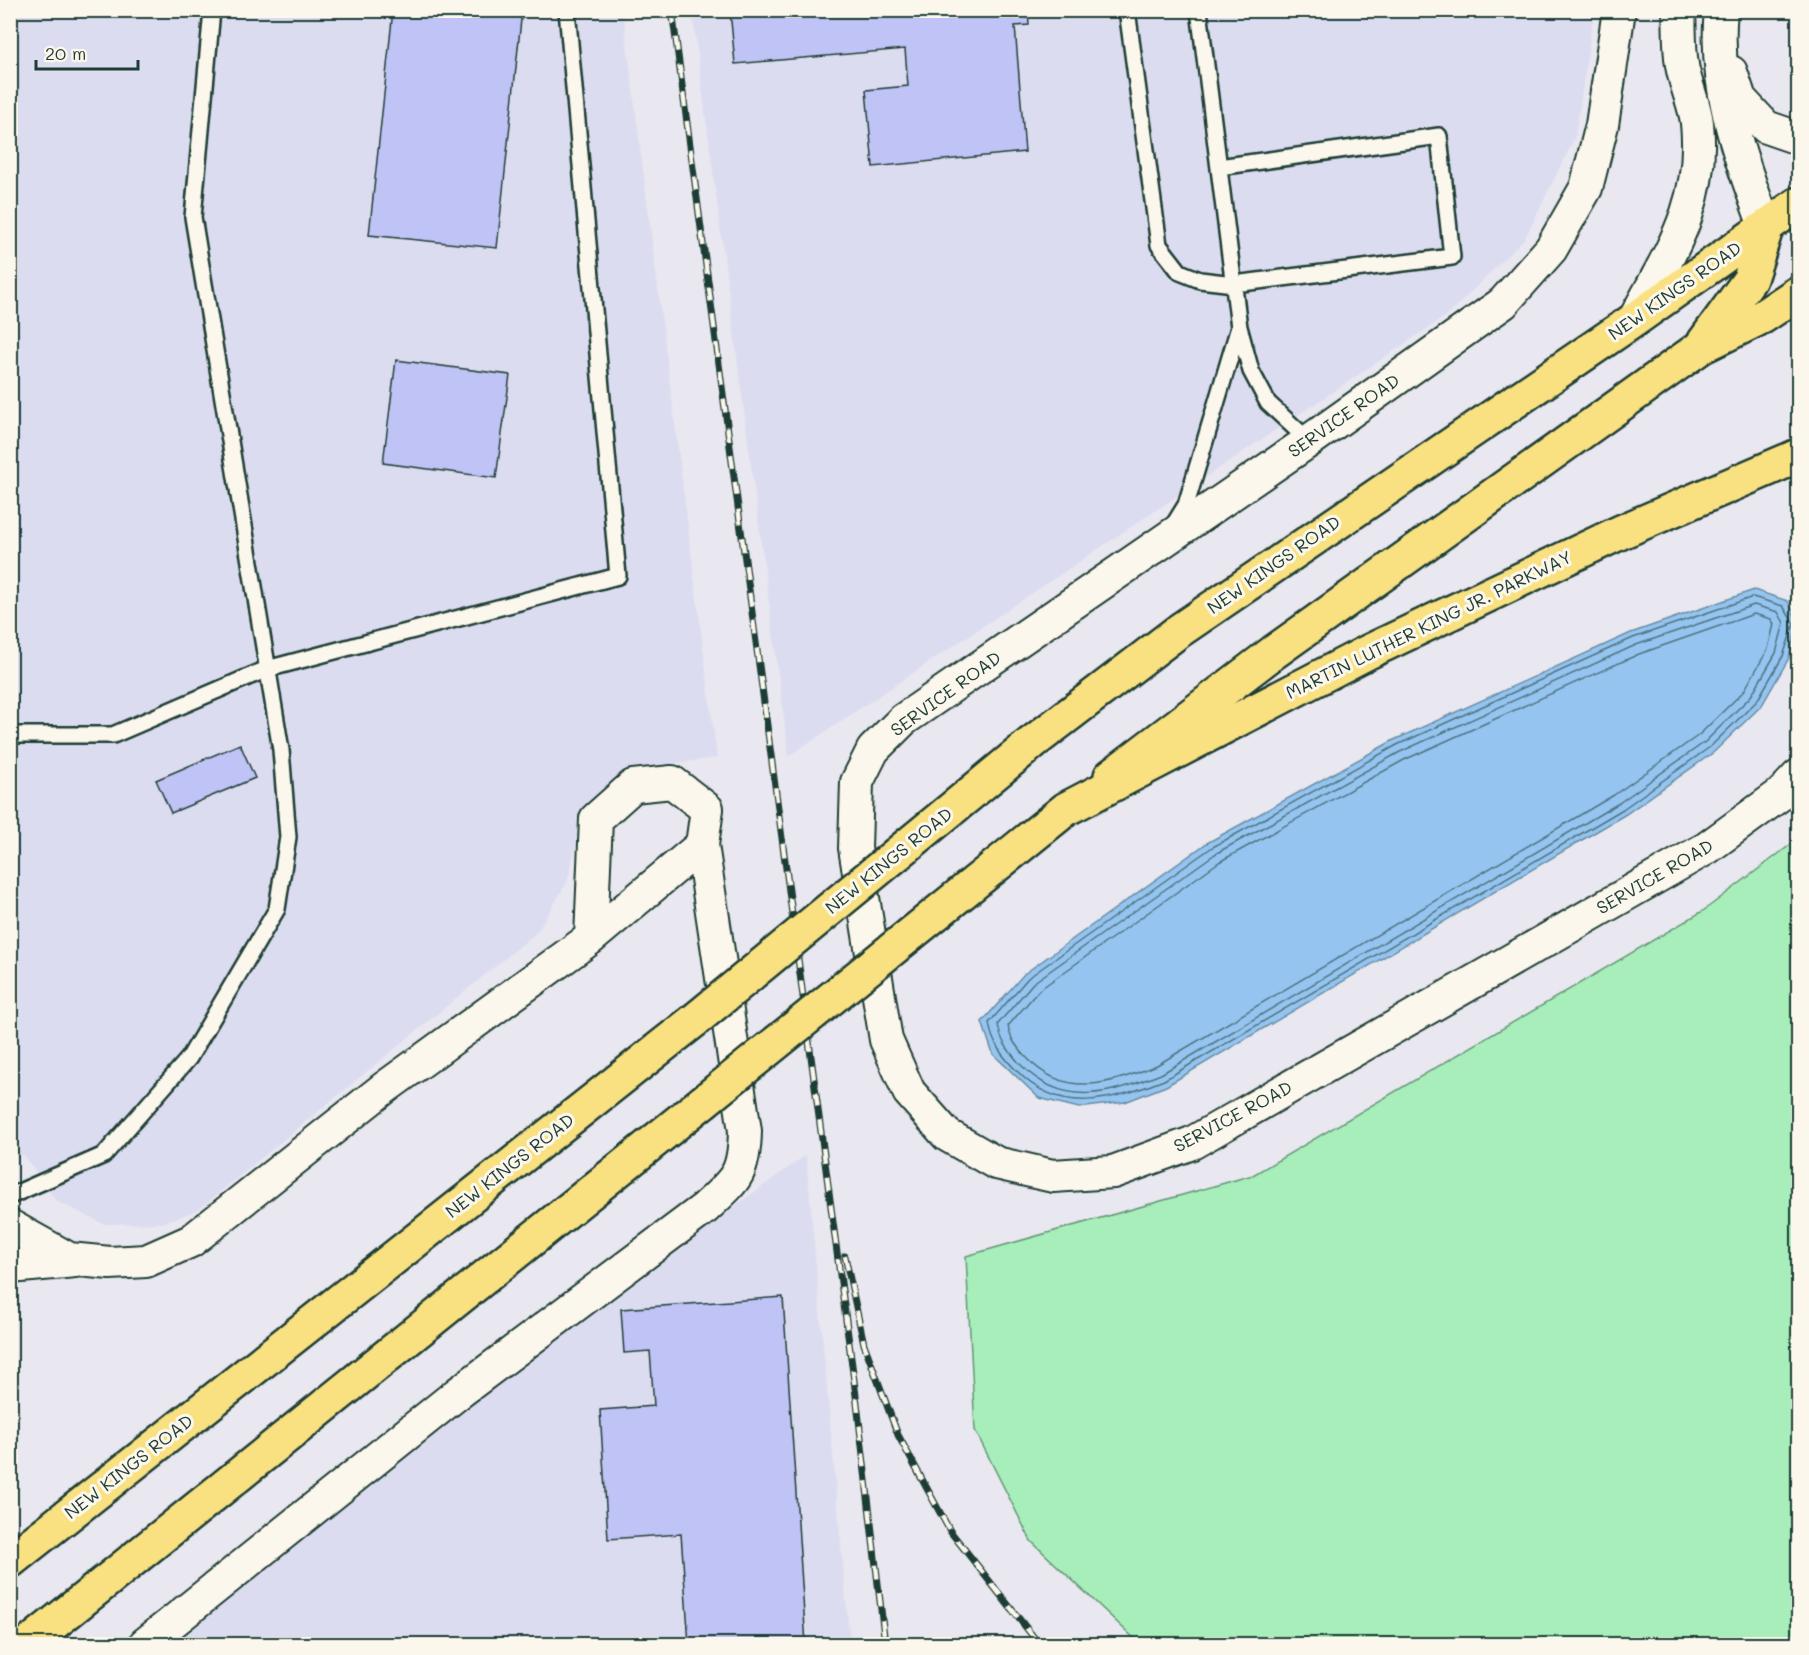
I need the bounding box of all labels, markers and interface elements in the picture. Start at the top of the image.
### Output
scale bar [36,33,138,71]
text: 20 m [45,41,86,65]
street label: NEW KINGS ROAD [1603,235,1746,345]
street label: SERVICE ROAD [1283,368,1404,463]
street label: NEW KINGS ROAD [1202,509,1345,619]
street label: MARTIN LUTHER KING JR. PARKWAY [1282,544,1576,704]
street label: SERVICE ROAD [885,645,1005,741]
street label: NEW KINGS ROAD [820,801,957,919]
street label: SERVICE ROAD [1592,833,1717,919]
street label: SERVICE ROAD [1169,1075,1296,1157]
street label: NEW KINGS ROAD [440,1107,579,1223]
street label: NEW KINGS ROAD [59,1408,198,1524]

